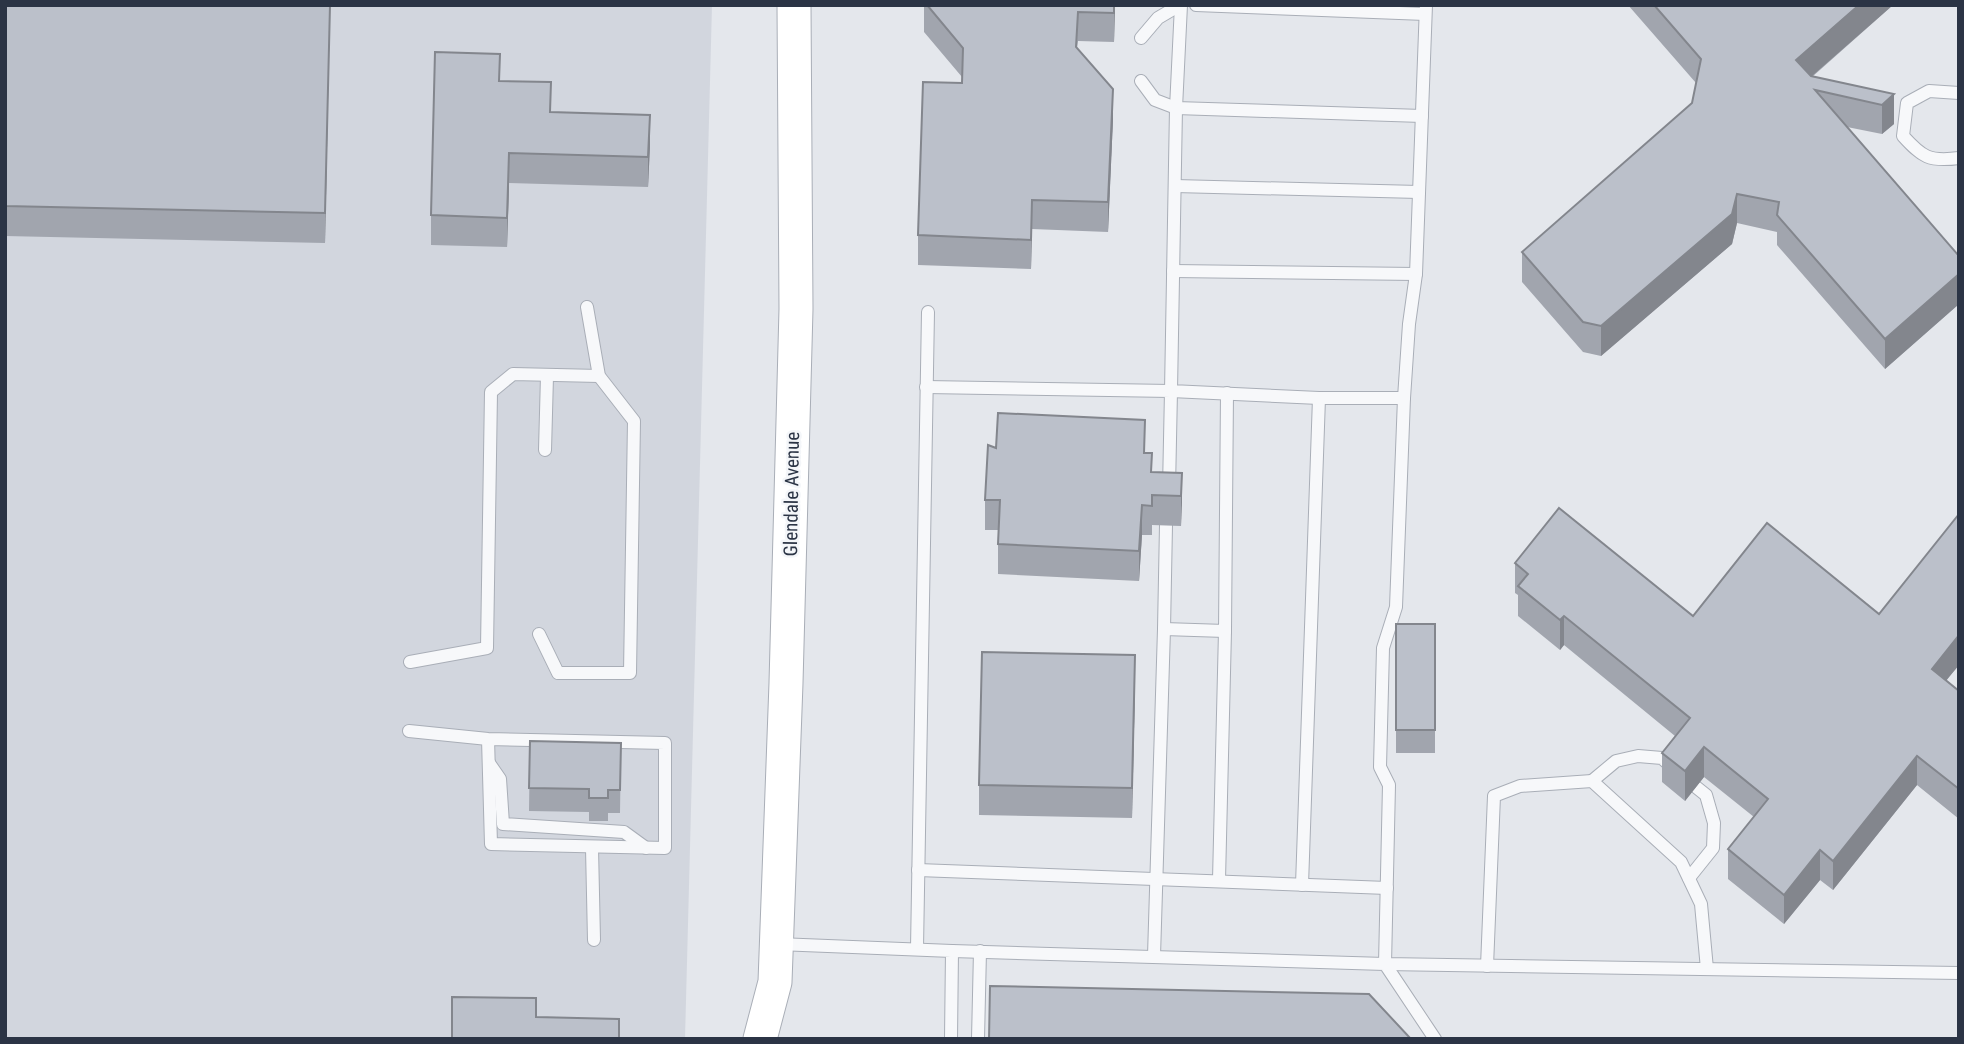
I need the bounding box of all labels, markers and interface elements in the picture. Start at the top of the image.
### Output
street label: Glendale Avenue [779,431,804,556]

